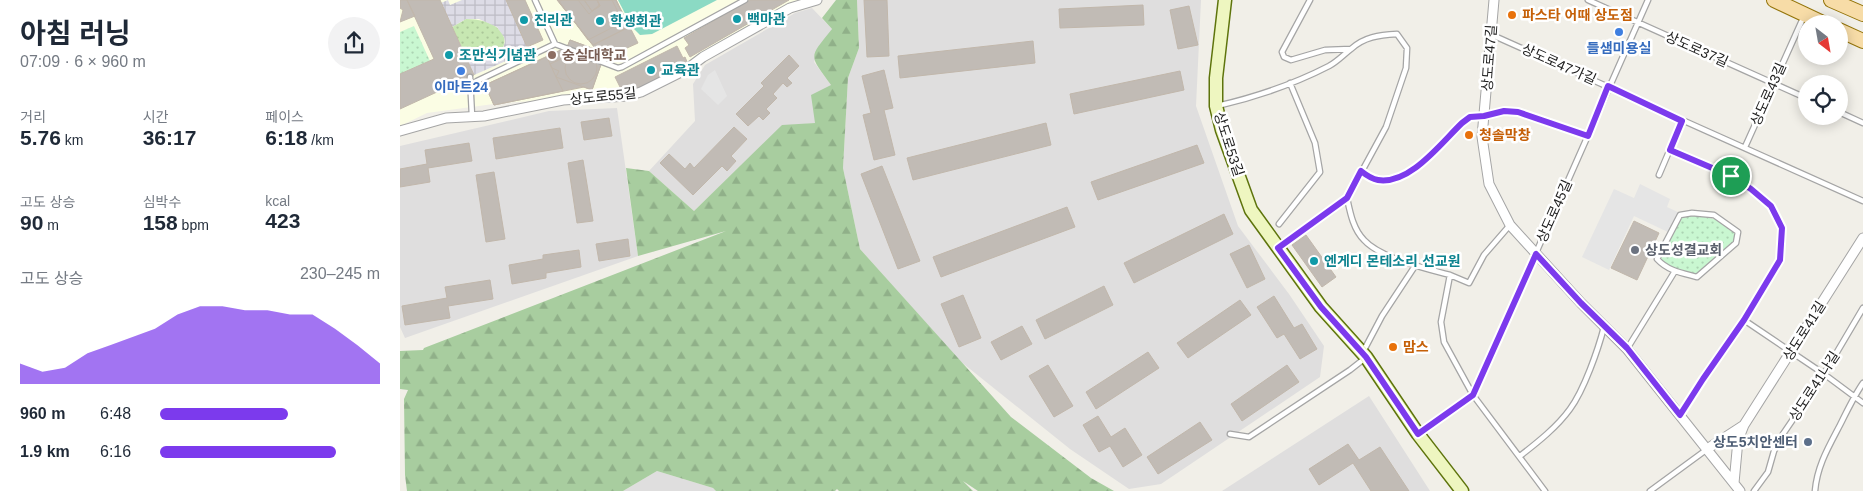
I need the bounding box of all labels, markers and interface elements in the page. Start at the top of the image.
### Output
place label: 파스타 어때 상도점 [1522,7,1633,23]
marker: 파스타 어때 상도점 [1506,9,1518,21]
place label: 백마관 [747,11,786,27]
place label: 진리관 [534,12,573,28]
place label: 학생회관 [610,13,662,29]
marker: 백마관 [731,13,743,25]
marker: 진리관 [518,14,530,26]
marker: 학생회관 [594,15,606,27]
north arrow [1798,15,1848,65]
map controls [1798,15,1848,125]
button: share [328,17,380,69]
text: 아침 러닝 [20,18,131,49]
street label: 상도로47길 [1479,24,1499,92]
marker: 들샘미용실 [1613,26,1625,38]
street label: 상도로37길 [1663,28,1731,70]
street label: 상도로47가길 [1519,40,1599,88]
place label: 들샘미용실 [1587,40,1651,56]
place label: 조만식기념관 [459,47,536,63]
place label: 숭실대학교 [562,47,627,63]
marker: 조만식기념관 [443,49,455,61]
marker: 숭실대학교 [546,49,558,61]
text: 07:09 · 6 × 960 m [20,53,146,70]
street label: 상도로43길 [1747,60,1789,128]
place label: 교육관 [661,62,700,78]
marker: 교육관 [645,64,657,76]
marker: 이마트24 [455,65,467,77]
button: locate [1798,75,1848,125]
place label: 이마트24 [434,79,488,95]
street label: 상도로55길 [569,85,637,107]
text: 거리 [20,109,46,125]
text: 시간 [143,109,168,125]
text: 페이스 [265,109,304,125]
street label: 상도로53길 [1211,110,1247,178]
text: 5.76 [20,126,61,149]
text: 36:17 [143,126,196,149]
text: 6:18 [265,126,307,149]
place label: 청솔막창 [1479,127,1531,143]
marker: 청솔막창 [1463,129,1475,141]
text: km [61,132,83,148]
text: /km [307,132,334,148]
pin [1710,155,1752,197]
icon: arrive [1717,162,1745,190]
street label: 상도로45길 [1533,177,1575,245]
text: kcal [265,193,290,209]
text: 고도 상승 [20,194,75,210]
text: 심박수 [143,194,181,210]
text: 423 [265,209,300,232]
text: 90 [20,211,43,234]
text: 158 [143,211,178,234]
text: m [43,217,59,233]
text: bpm [178,217,209,233]
place label: 상도성결교회 [1645,242,1722,258]
marker: 상도성결교회 [1629,244,1641,256]
place label: 엔게디 몬테소리 선교원 [1324,253,1461,269]
marker: 엔게디 몬테소리 선교원 [1308,255,1320,267]
text: 230–245 m [300,265,380,282]
text: 고도 상승 [20,270,83,287]
street label: 상도로41길 [1779,298,1829,364]
place label: 맘스 [1403,339,1429,355]
marker: 맘스 [1387,341,1399,353]
street label: 상도로41나길 [1786,348,1842,424]
text: 960 m [20,405,65,422]
text: 6:48 [100,405,131,422]
place label: 상도5치안센터 [1713,434,1798,450]
marker: 상도5치안센터 [1802,436,1814,448]
text: 1.9 km [20,443,70,460]
text: 6:16 [100,443,131,460]

